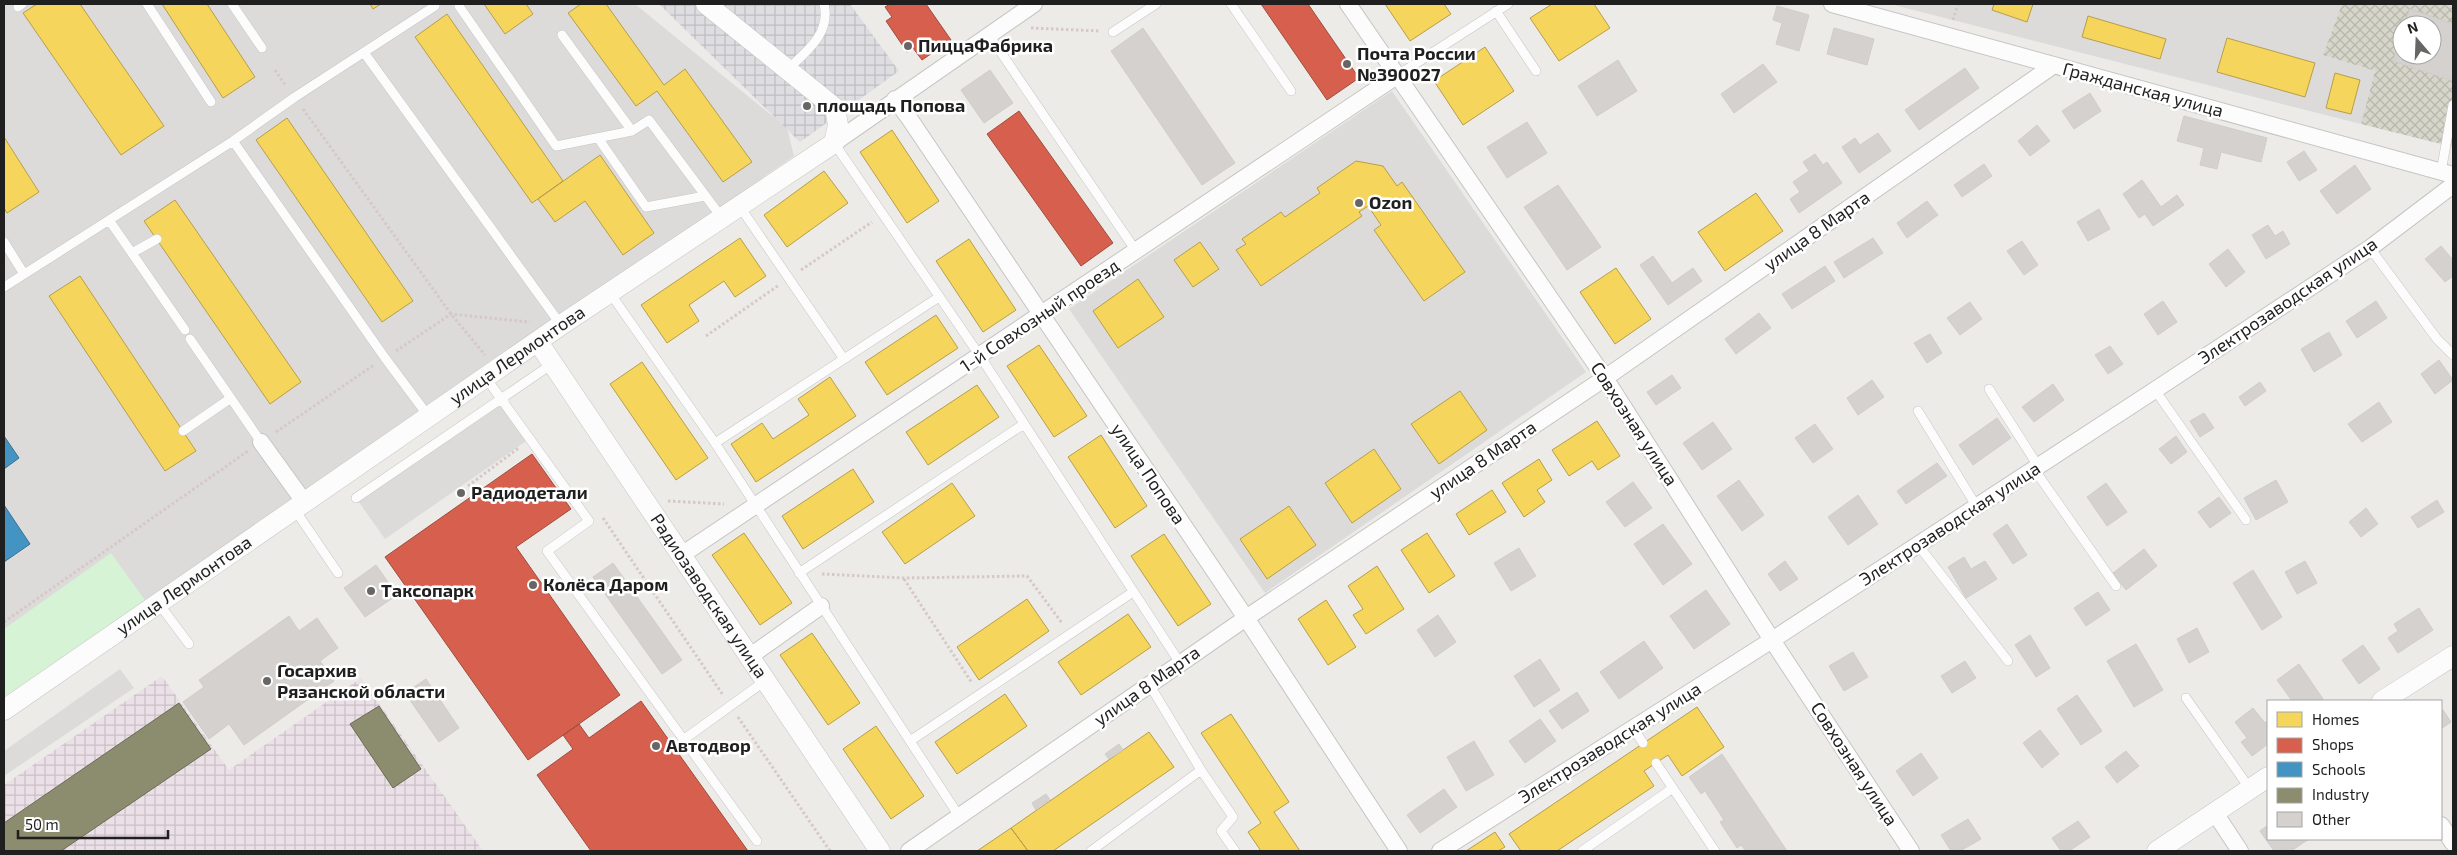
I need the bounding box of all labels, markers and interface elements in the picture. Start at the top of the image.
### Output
north arrow [2392,15,2442,65]
text: N [2405,18,2420,37]
place label: ПиццаФабрика [918,34,1053,56]
marker: ПиццаФабрика [902,40,914,52]
place label: Почта России №390027 [1357,42,1476,85]
street label: Гражданская улица [2060,57,2226,121]
marker: Почта России №390027 [1341,58,1353,70]
place label: площадь Попова [817,94,965,116]
marker: площадь Попова [801,100,813,112]
street label: улица 8 Марта [1759,186,1874,275]
place label: Ozon [1369,191,1412,213]
marker: Ozon [1353,197,1365,209]
street label: Электрозаводская улица [2194,232,2381,368]
street label: 1-й Совхозный проезд [956,254,1123,377]
street label: улица Лермонтова [445,300,589,409]
street label: Совхозная улица [1587,357,1683,490]
street label: улица 8 Марта [1425,415,1540,503]
street label: улица Попова [1107,419,1191,528]
street label: Электрозаводская улица [1855,456,2044,590]
place label: Радиодетали [471,481,588,503]
marker: Радиодетали [455,487,467,499]
street label: Радиозаводская улица [646,509,773,682]
street label: улица Лермонтова [112,530,255,639]
place label: Колёса Даром [543,573,668,595]
place label: Таксопарк [381,579,474,601]
marker: Колёса Даром [527,579,539,591]
marker: Таксопарк [365,585,377,597]
street label: улица 8 Марта [1089,641,1204,730]
place label: Госархив Рязанской области [277,659,445,702]
marker: Госархив Рязанской области [261,675,273,687]
street label: Электрозаводская улица [1514,677,1705,807]
street label: Совхозная улица [1807,697,1903,830]
legend [2267,700,2442,840]
text: Homes [2312,710,2359,728]
place label: Автодвор [666,734,751,756]
text: Shops [2312,735,2354,753]
marker: Автодвор [650,740,662,752]
text: Schools [2312,760,2366,778]
text: Industry [2312,785,2369,803]
scale bar [18,808,168,840]
text: Other [2312,810,2351,828]
text: 50 m [25,815,59,833]

